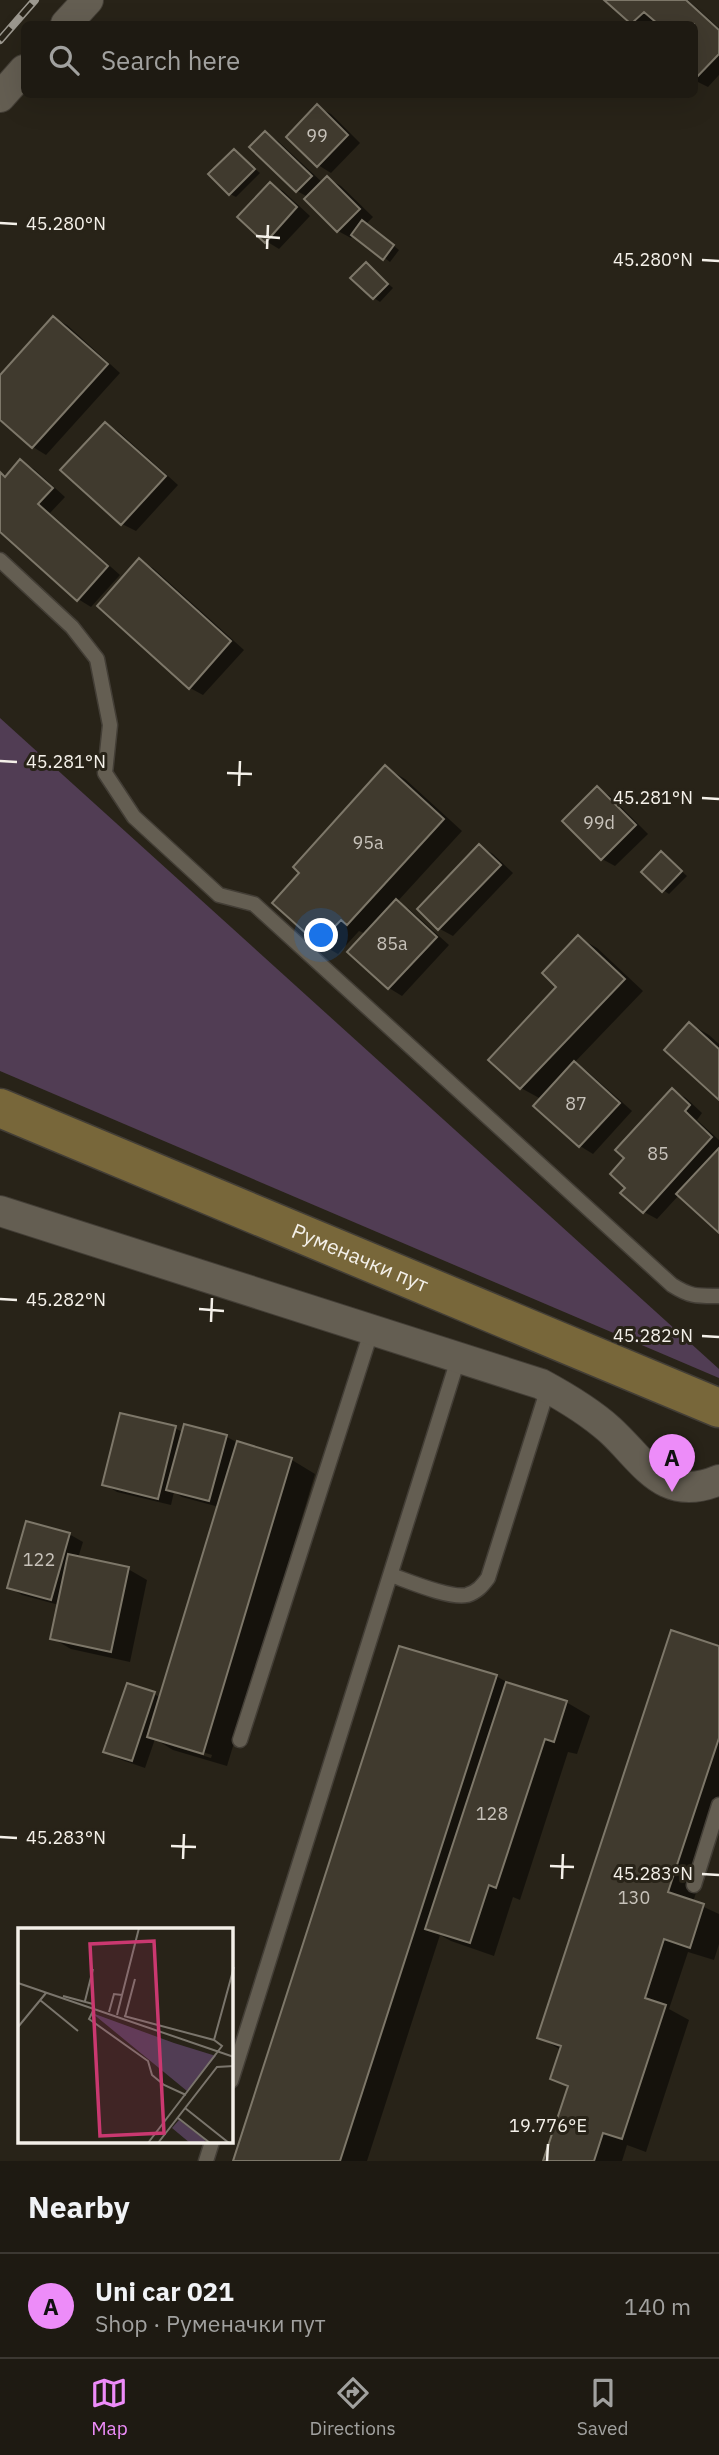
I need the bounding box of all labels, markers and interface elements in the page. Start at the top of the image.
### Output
search box [21,21,698,98]
icon: search [45,41,83,79]
text: Search here [101,43,240,77]
house number: 99 [306,124,328,147]
text: 45.280°N [26,212,106,235]
text: 45.280°N [613,248,693,271]
text: 45.281°N [26,750,106,773]
text: 45.281°N [613,786,693,809]
house number: 99d [583,811,615,834]
house number: 95a [352,831,384,854]
your location [304,918,338,952]
house number: 85a [376,932,408,955]
house number: 87 [565,1092,587,1115]
house number: 85 [647,1142,669,1165]
street label: Руменачки пут [288,1216,433,1298]
text: 45.282°N [26,1288,106,1311]
text: 45.282°N [613,1324,693,1347]
pin: A [649,1434,695,1492]
house number: 122 [23,1548,55,1571]
house number: 128 [476,1802,508,1825]
text: 45.283°N [26,1826,106,1849]
text: 45.283°N [613,1862,693,1885]
house number: 130 [618,1886,650,1909]
inset map [18,1928,233,2144]
text: 19.776°E [509,2114,587,2137]
text: Nearby [28,2187,130,2226]
text: Uni car 021 [95,2274,234,2308]
text: A [43,2291,59,2321]
text: 140 m [624,2291,691,2321]
text: Shop · Руменачки пут [95,2308,326,2338]
tab: Map [90,2374,128,2440]
tab: Directions [309,2374,396,2440]
tab: Saved [577,2374,629,2440]

